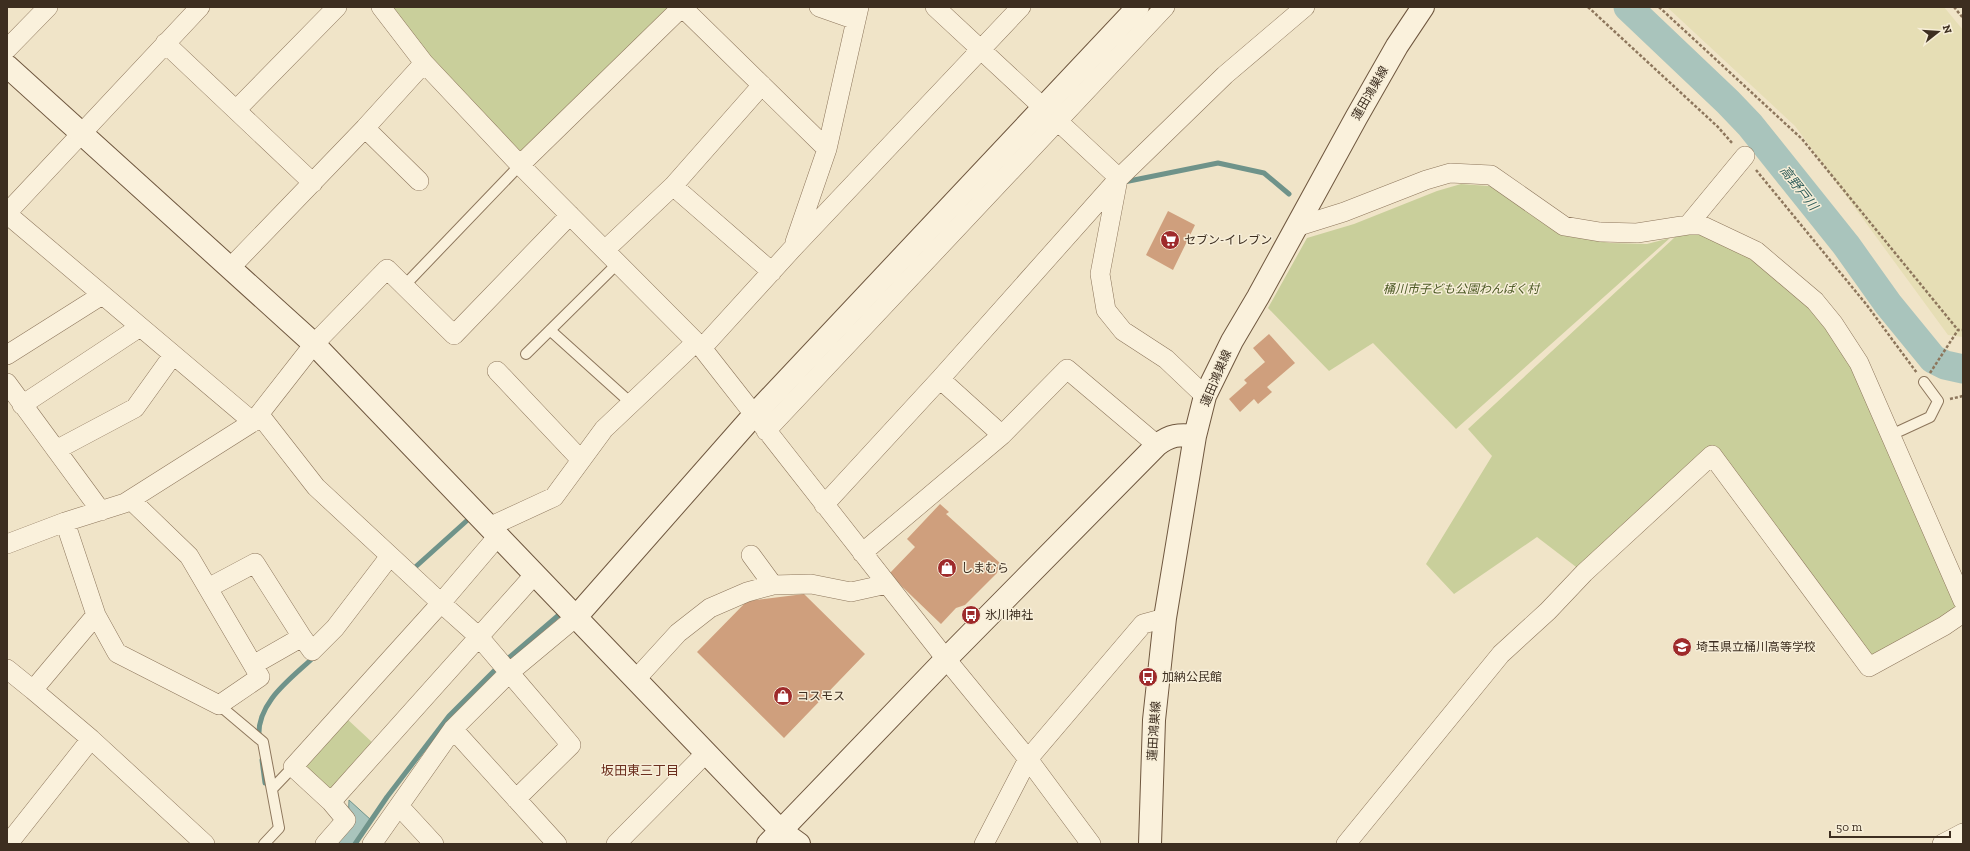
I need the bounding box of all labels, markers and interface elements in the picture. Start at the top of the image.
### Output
north arrow [1918,12,1958,52]
text: N [1940,23,1955,36]
street label: 蓮田鴻巣線 [1349,64,1391,122]
water label: 高野戸川 [1777,163,1822,215]
supermarket icon: セブン-イレブン [1159,229,1181,251]
place label: セブン-イレブン [1184,233,1272,247]
park label: 桶川市子ども公園わんぱく村 [1383,282,1541,296]
street label: 蓮田鴻巣線 [1198,348,1234,408]
shop icon: しまむら [936,557,958,579]
place label: しまむら [961,561,1009,575]
bus stop icon: 氷川神社 [960,604,982,626]
place label: 氷川神社 [985,608,1033,622]
school or university icon: 埼玉県立桶川高等学校 [1671,636,1693,658]
place label: 埼玉県立桶川高等学校 [1696,640,1816,654]
bus stop icon: 加納公民館 [1137,666,1159,688]
place label: 加納公民館 [1162,670,1222,684]
shop icon: コスモス [772,685,794,707]
place label: コスモス [797,689,845,703]
street label: 蓮田鴻巣線 [1145,701,1163,761]
district label: 坂田東三丁目 [601,763,679,778]
scale bar [1830,813,1950,839]
text: 50 m [1836,820,1863,834]

